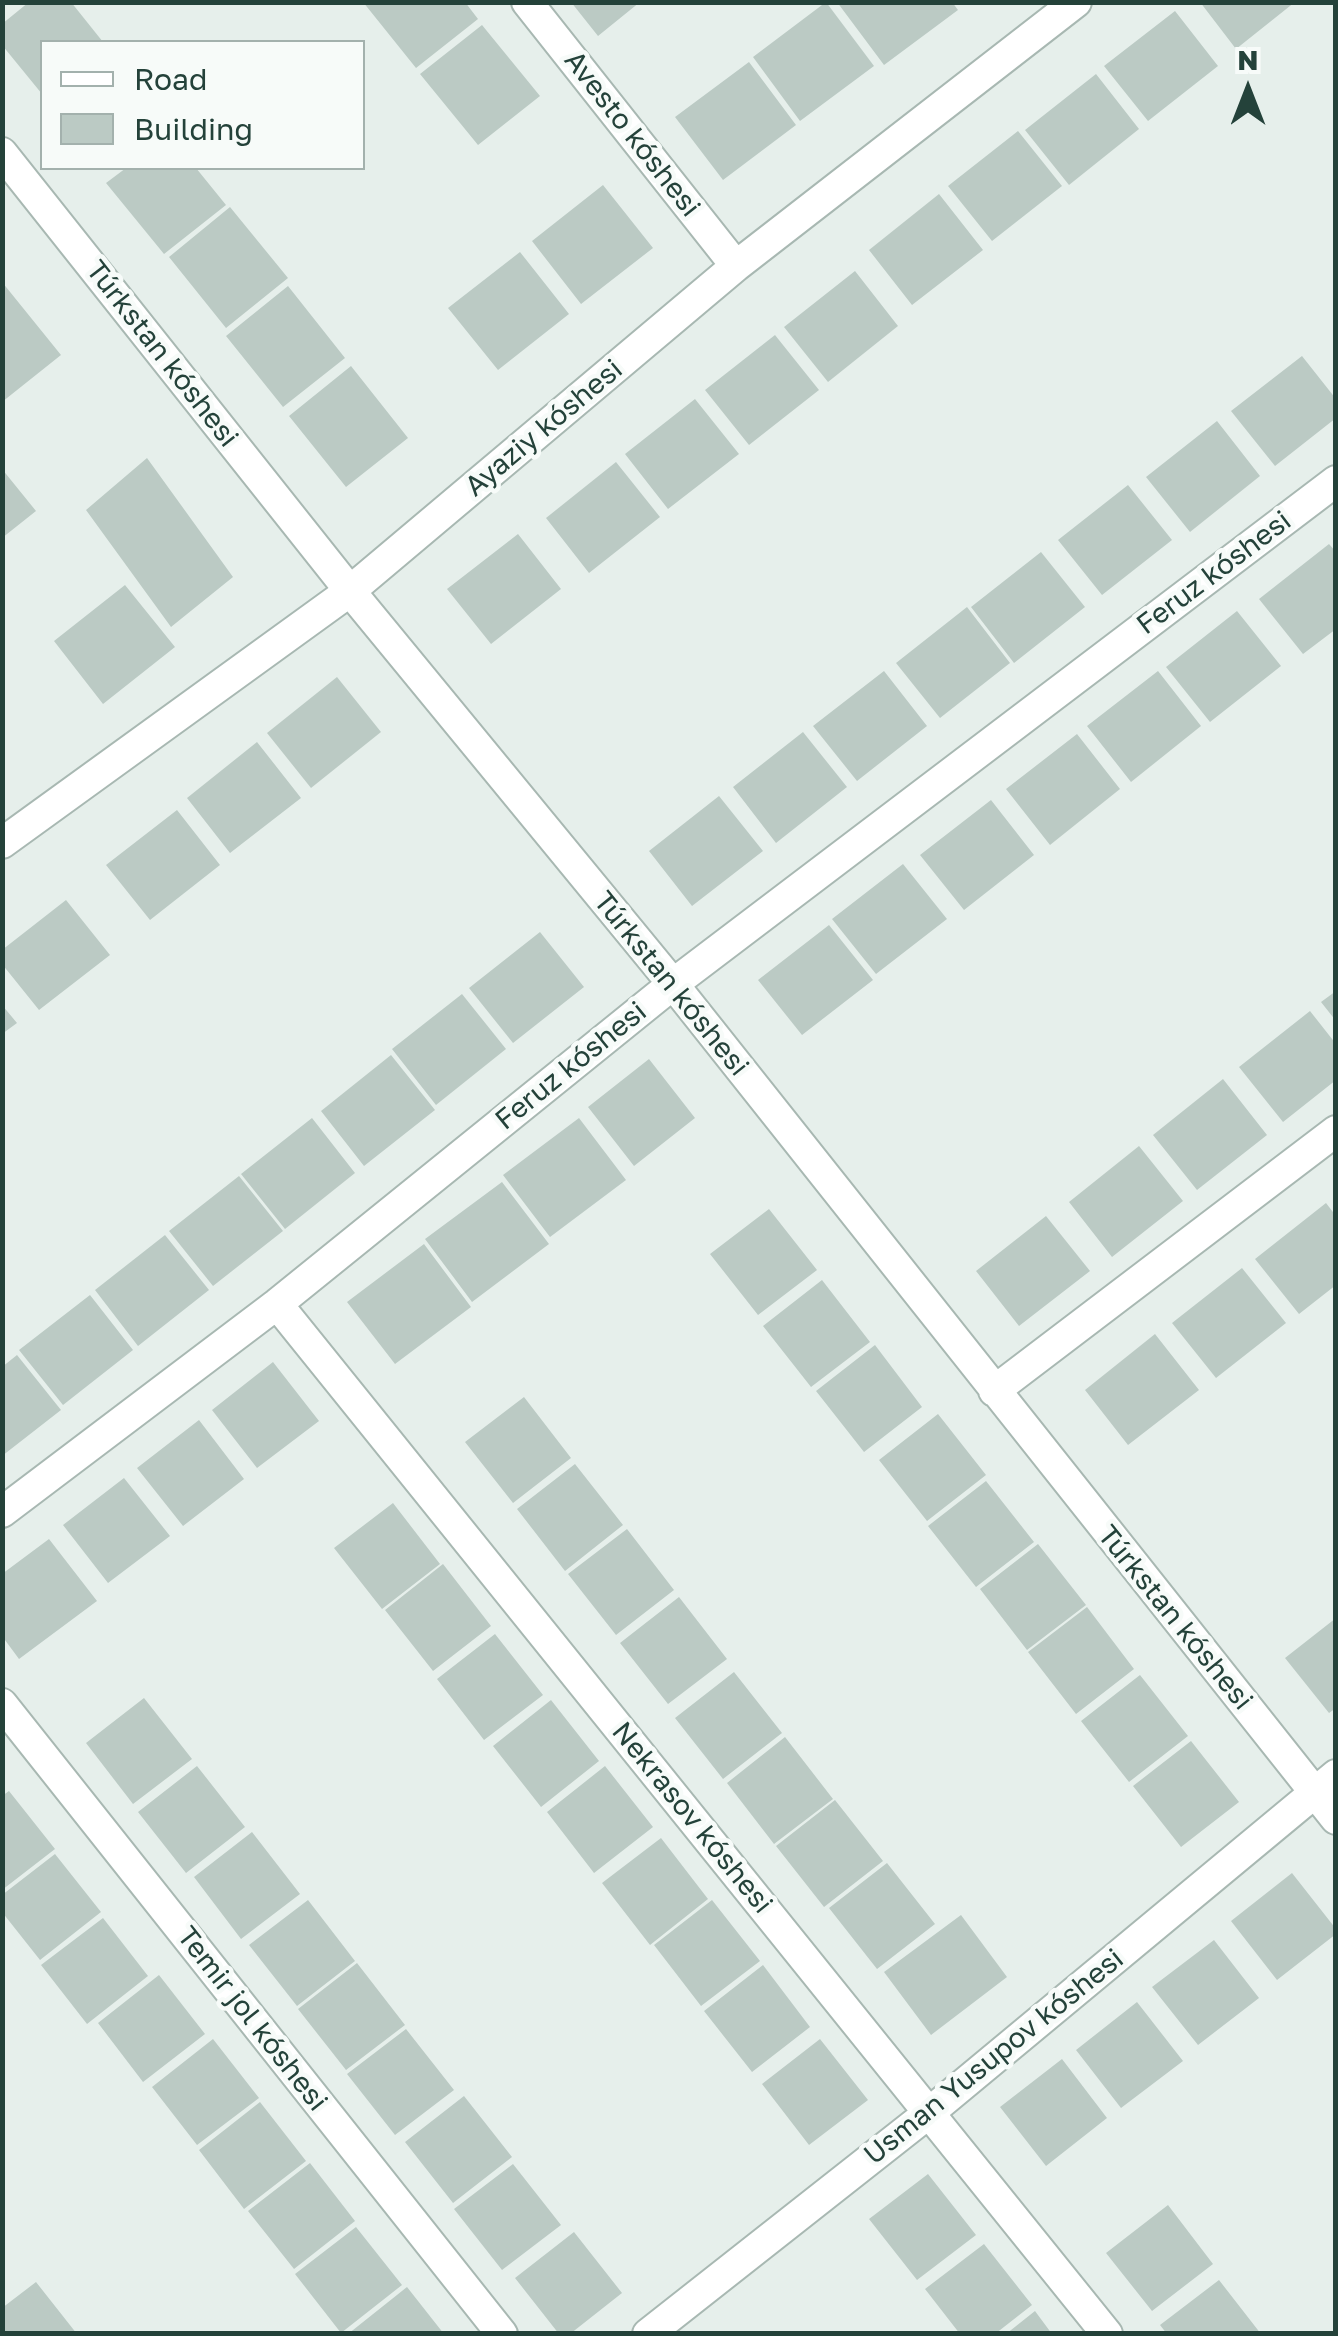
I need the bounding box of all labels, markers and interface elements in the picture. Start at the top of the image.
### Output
legend [40,40,365,170]
north arrow [1198,40,1298,140]
text: N [1237,43,1259,76]
street label: Avesto kóshesi [557,44,707,224]
text: Road [134,61,208,97]
text: Building [134,111,253,147]
street label: Túrkstan kóshesi [79,254,245,454]
street label: Ayaziy kóshesi [459,352,629,504]
street label: Feruz kóshesi [1130,504,1298,642]
street label: Túrkstan kóshesi [586,885,756,1083]
street label: Feruz kóshesi [489,995,653,1137]
street label: Túrkstan kóshesi [1090,1519,1260,1717]
street label: Nekrasov kóshesi [605,1716,779,1920]
street label: Temir jol kóshesi [170,1920,334,2118]
street label: Usman Yusupov kóshesi [858,1942,1130,2172]

